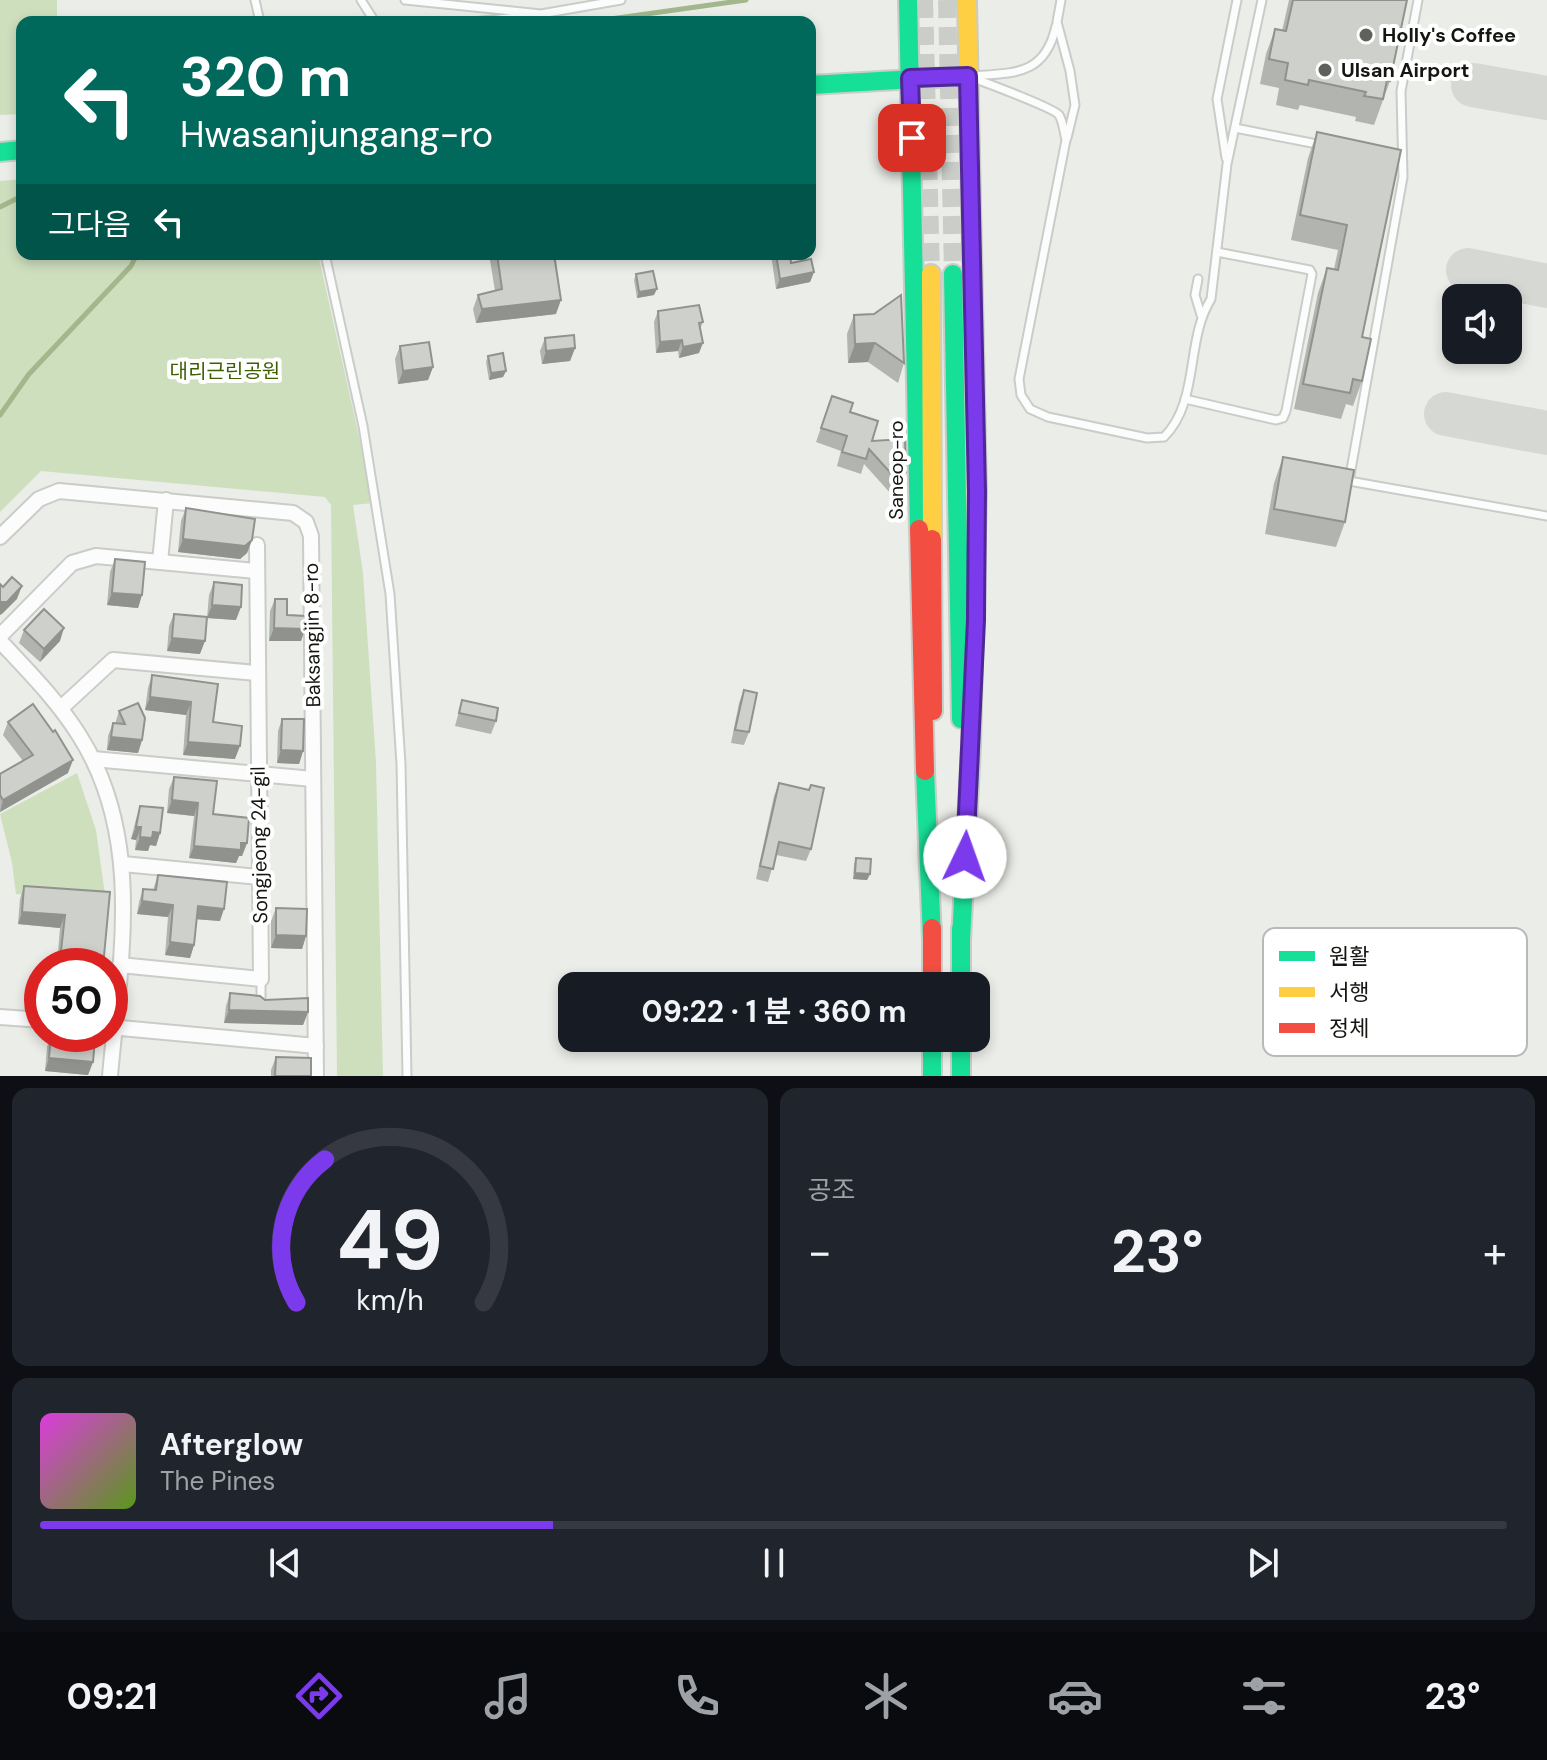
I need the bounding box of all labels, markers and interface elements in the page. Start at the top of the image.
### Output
place label: Holly's Coffee [1382,22,1516,48]
marker: Holly's Coffee [1357,26,1375,44]
text: 320 m [180,40,351,113]
icon: left [48,48,152,152]
place label: Ulsan Airport [1341,57,1469,83]
marker: Ulsan Airport [1316,61,1334,79]
pin [878,104,946,172]
text: Hwasanjungang-ro [180,111,493,158]
icon: arrive [890,116,934,160]
icon: left [147,200,191,244]
text: 그다음 [48,205,131,244]
map controls [1442,284,1522,364]
button: sound [1442,284,1522,364]
park label: 대리근린공원 [170,358,280,384]
street label: Saneop-ro [883,420,909,520]
street label: Baksangjin 8-ro [298,562,326,708]
street label: Songjeong 24-gil [245,766,273,924]
position arrow [923,815,1007,899]
legend [1263,928,1527,1056]
text: 원활 [1329,942,1369,971]
speed limit sign: 50 [24,948,128,1052]
text: 서행 [1329,978,1369,1007]
text: 09:22 · 1 분 · 360 m [642,992,906,1031]
text: 정체 [1329,1014,1369,1043]
text: 공조 [808,1173,855,1207]
text: 49 [336,1186,443,1295]
text: 23° [1111,1212,1204,1291]
text: − [808,1223,832,1281]
text: + [1483,1223,1507,1281]
text: km/h [356,1282,424,1319]
text: Afterglow [160,1425,303,1464]
text: The Pines [160,1464,275,1498]
icon: previous [263,1541,307,1585]
icon: pause [752,1541,796,1585]
icon: next [1241,1541,1285,1585]
icon: directions [291,1668,347,1724]
icon: music [480,1668,536,1724]
icon: phone [669,1668,725,1724]
icon: climate [858,1668,914,1724]
icon: car [1047,1668,1103,1724]
icon: filters [1236,1668,1292,1724]
text: 09:21 [67,1673,158,1720]
text: 23° [1425,1673,1480,1720]

